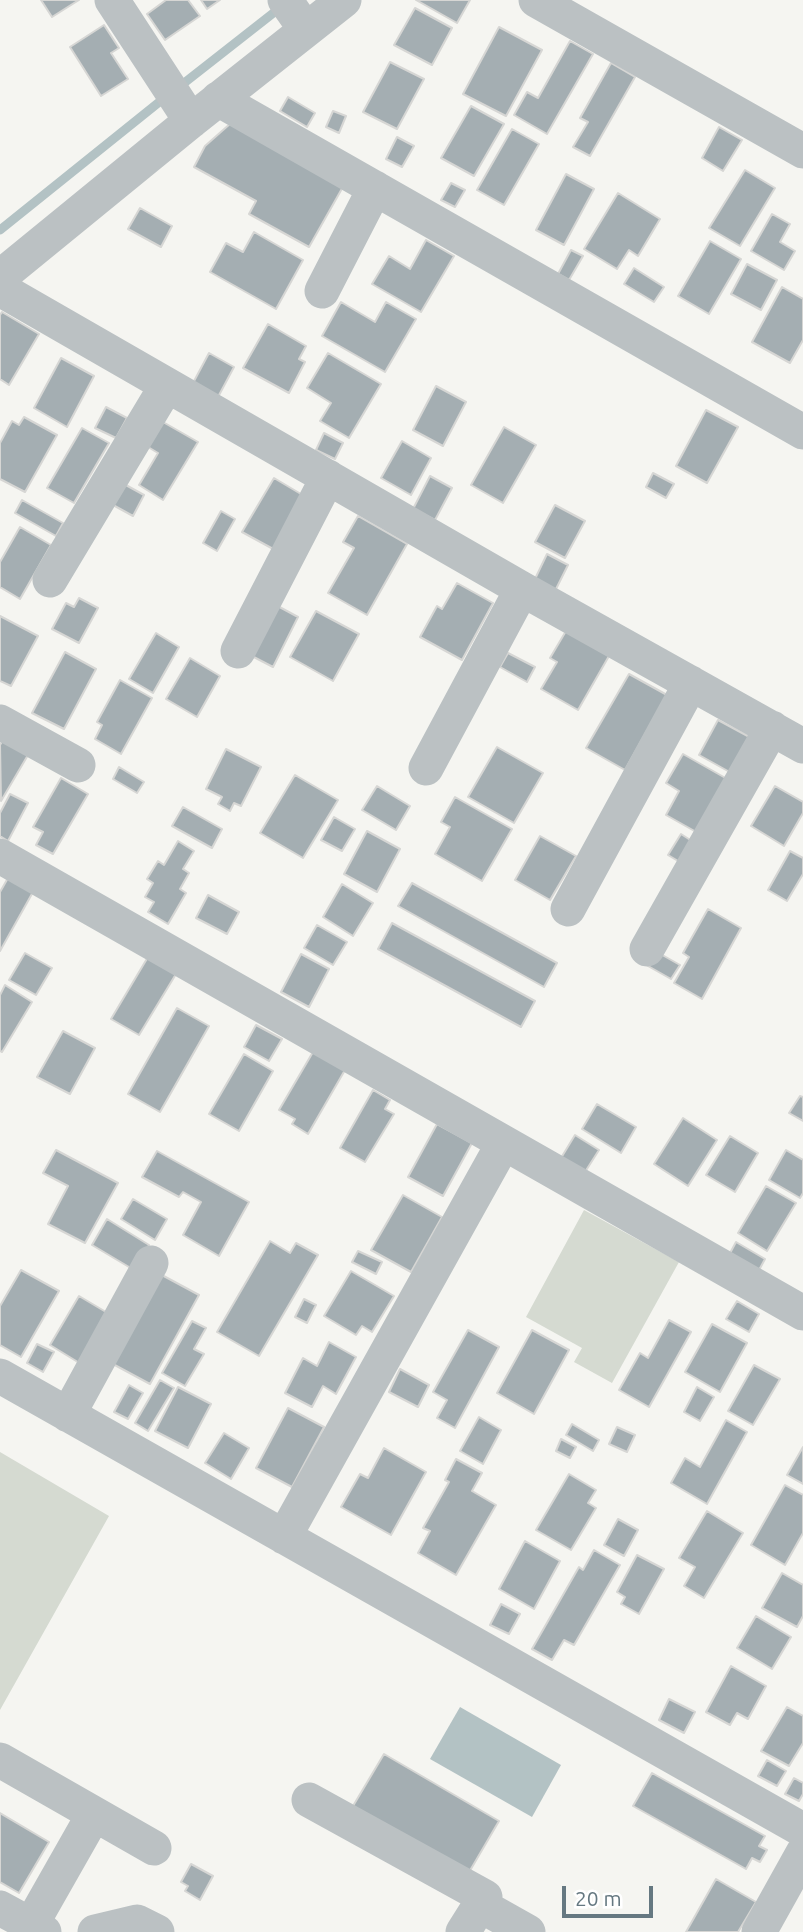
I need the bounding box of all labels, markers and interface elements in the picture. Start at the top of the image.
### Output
scale bar [565,1872,656,1916]
text: 20 m [575,1886,622,1910]

